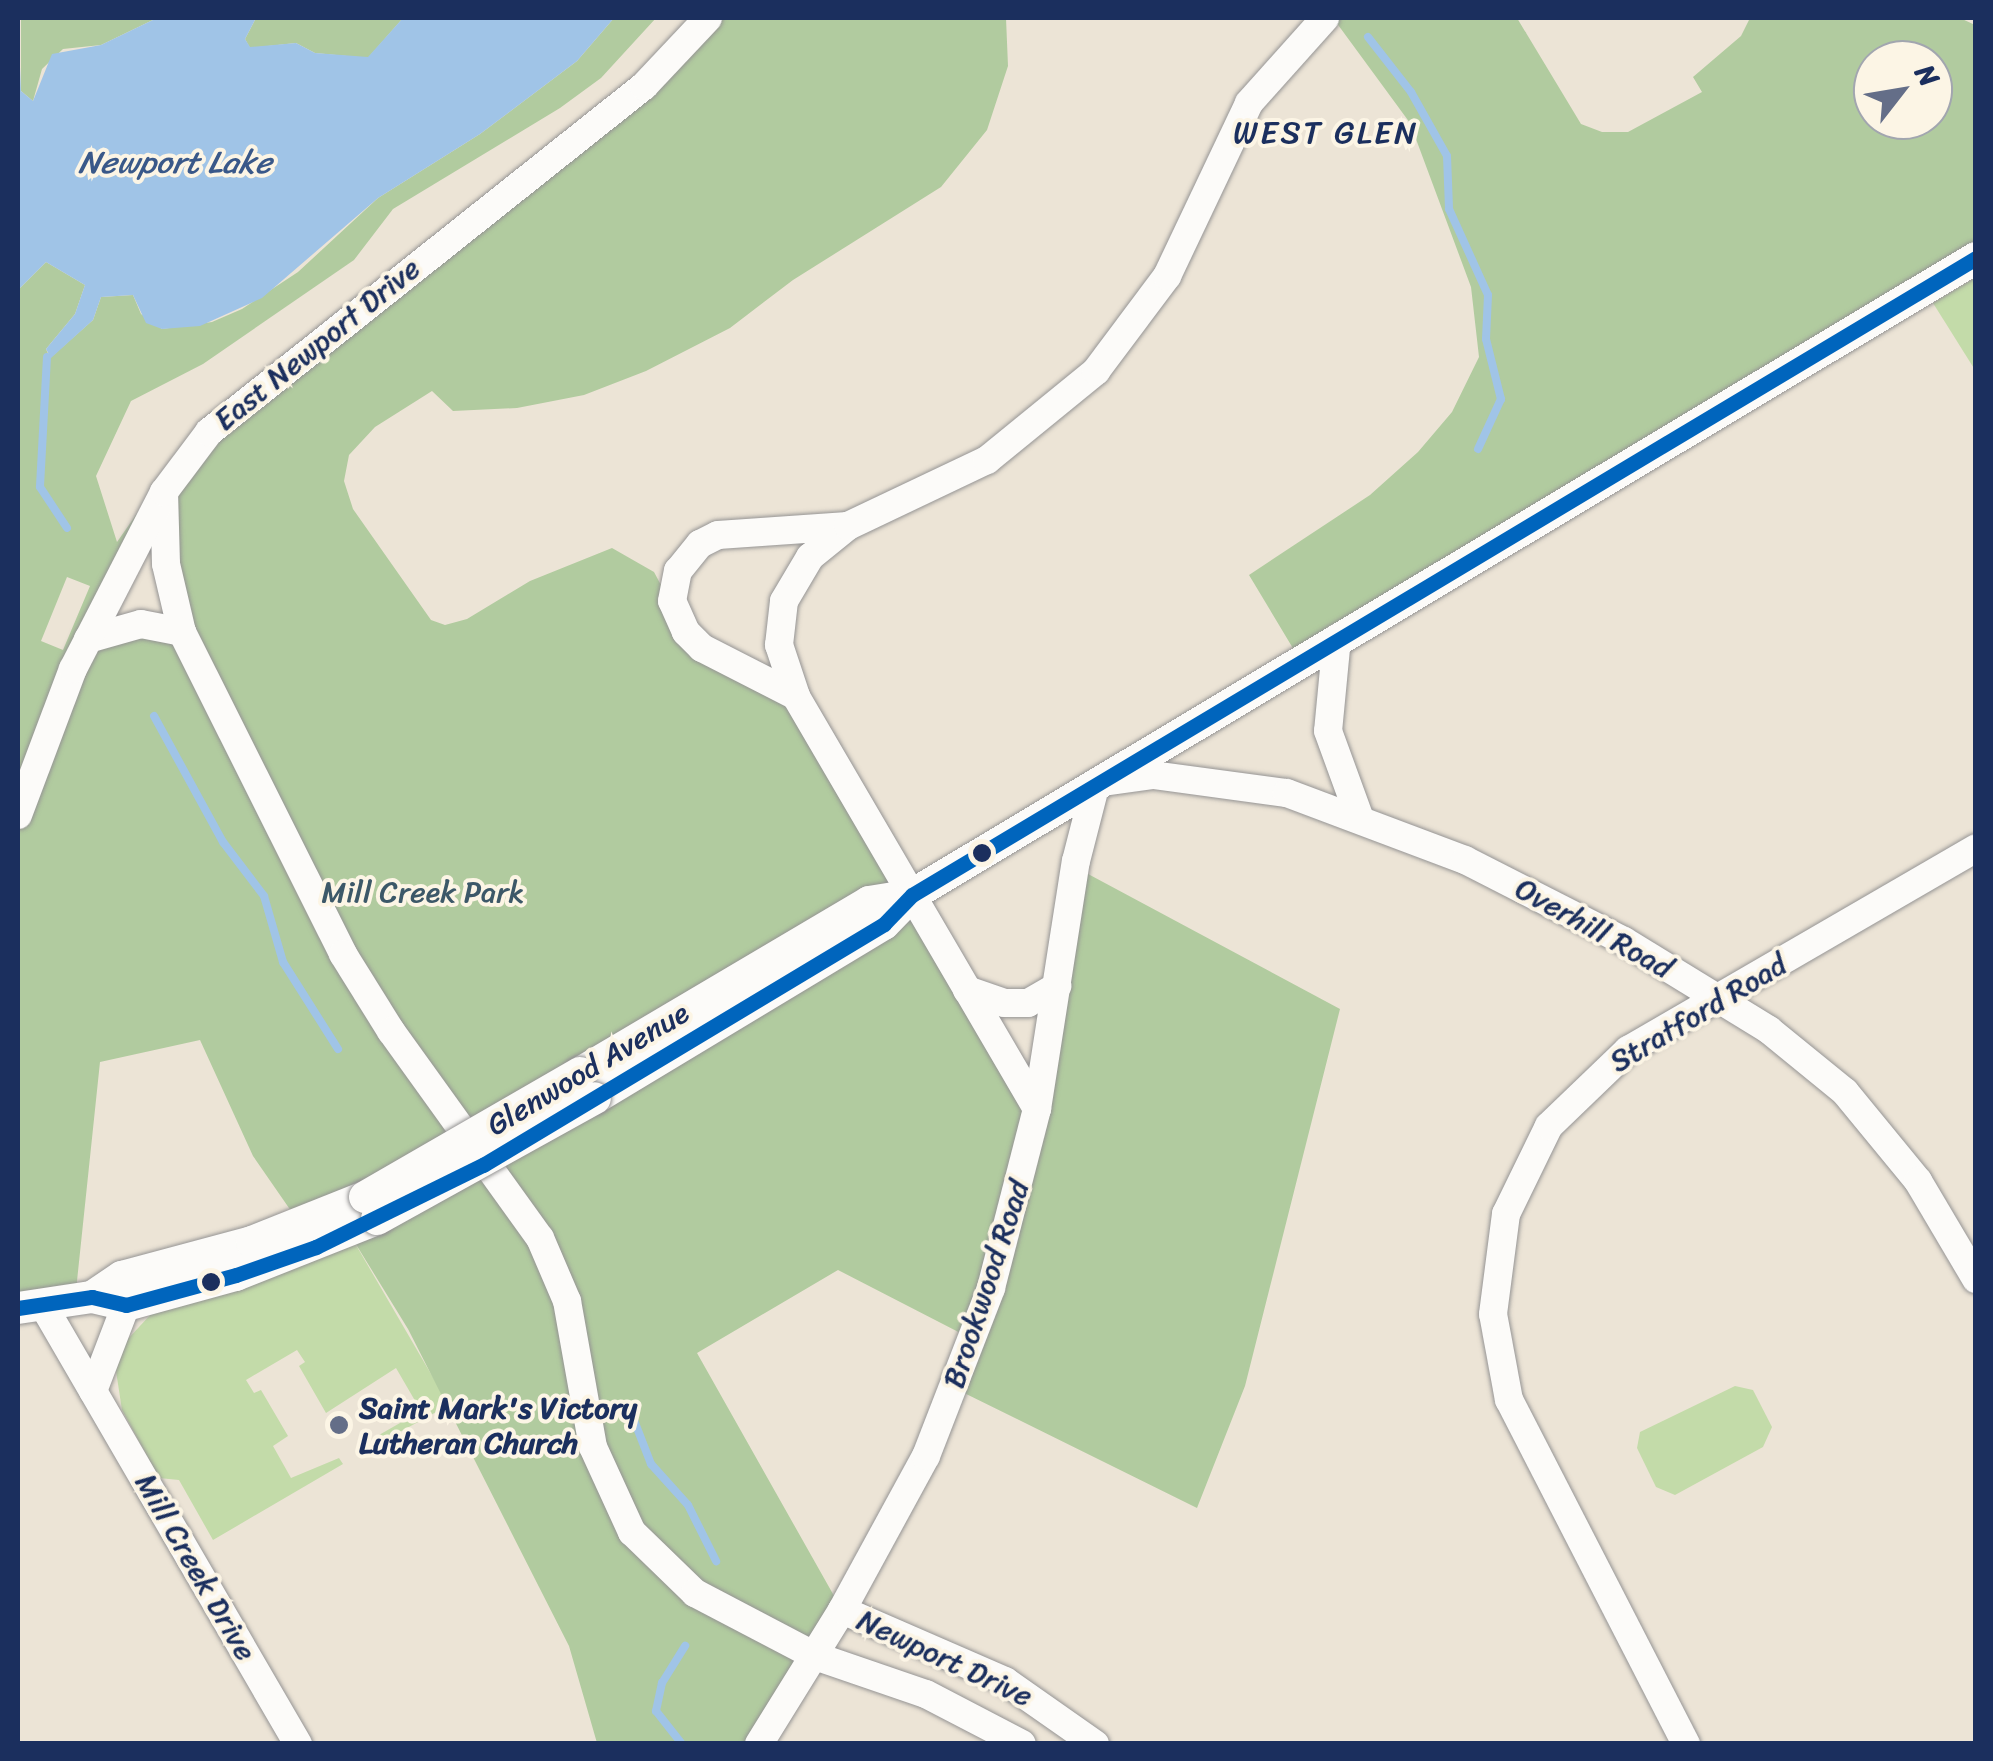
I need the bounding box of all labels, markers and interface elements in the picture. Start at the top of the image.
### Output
north arrow [1853,40,1953,140]
text: N [1901,54,1953,96]
district label: WEST GLEN [1234,114,1418,152]
water label: Newport Lake [78,144,272,182]
street label: East Newport Drive [206,250,428,438]
unlabelled marker [972,843,992,863]
street label: Overhill Road [1509,870,1679,986]
park label: Mill Creek Park [321,874,525,910]
street label: Stratford Road [1603,946,1793,1080]
street label: Glenwood Avenue [481,995,695,1143]
street label: Brookwood Road [935,1176,1037,1392]
unlabelled marker [201,1272,221,1292]
place label: Saint Mark's Victory Lutheran Church [359,1390,635,1460]
marker: Saint Mark's Victory Lutheran Church [328,1414,350,1436]
street label: Mill Creek Drive [128,1467,264,1667]
street label: Newport Drive [852,1602,1038,1714]

